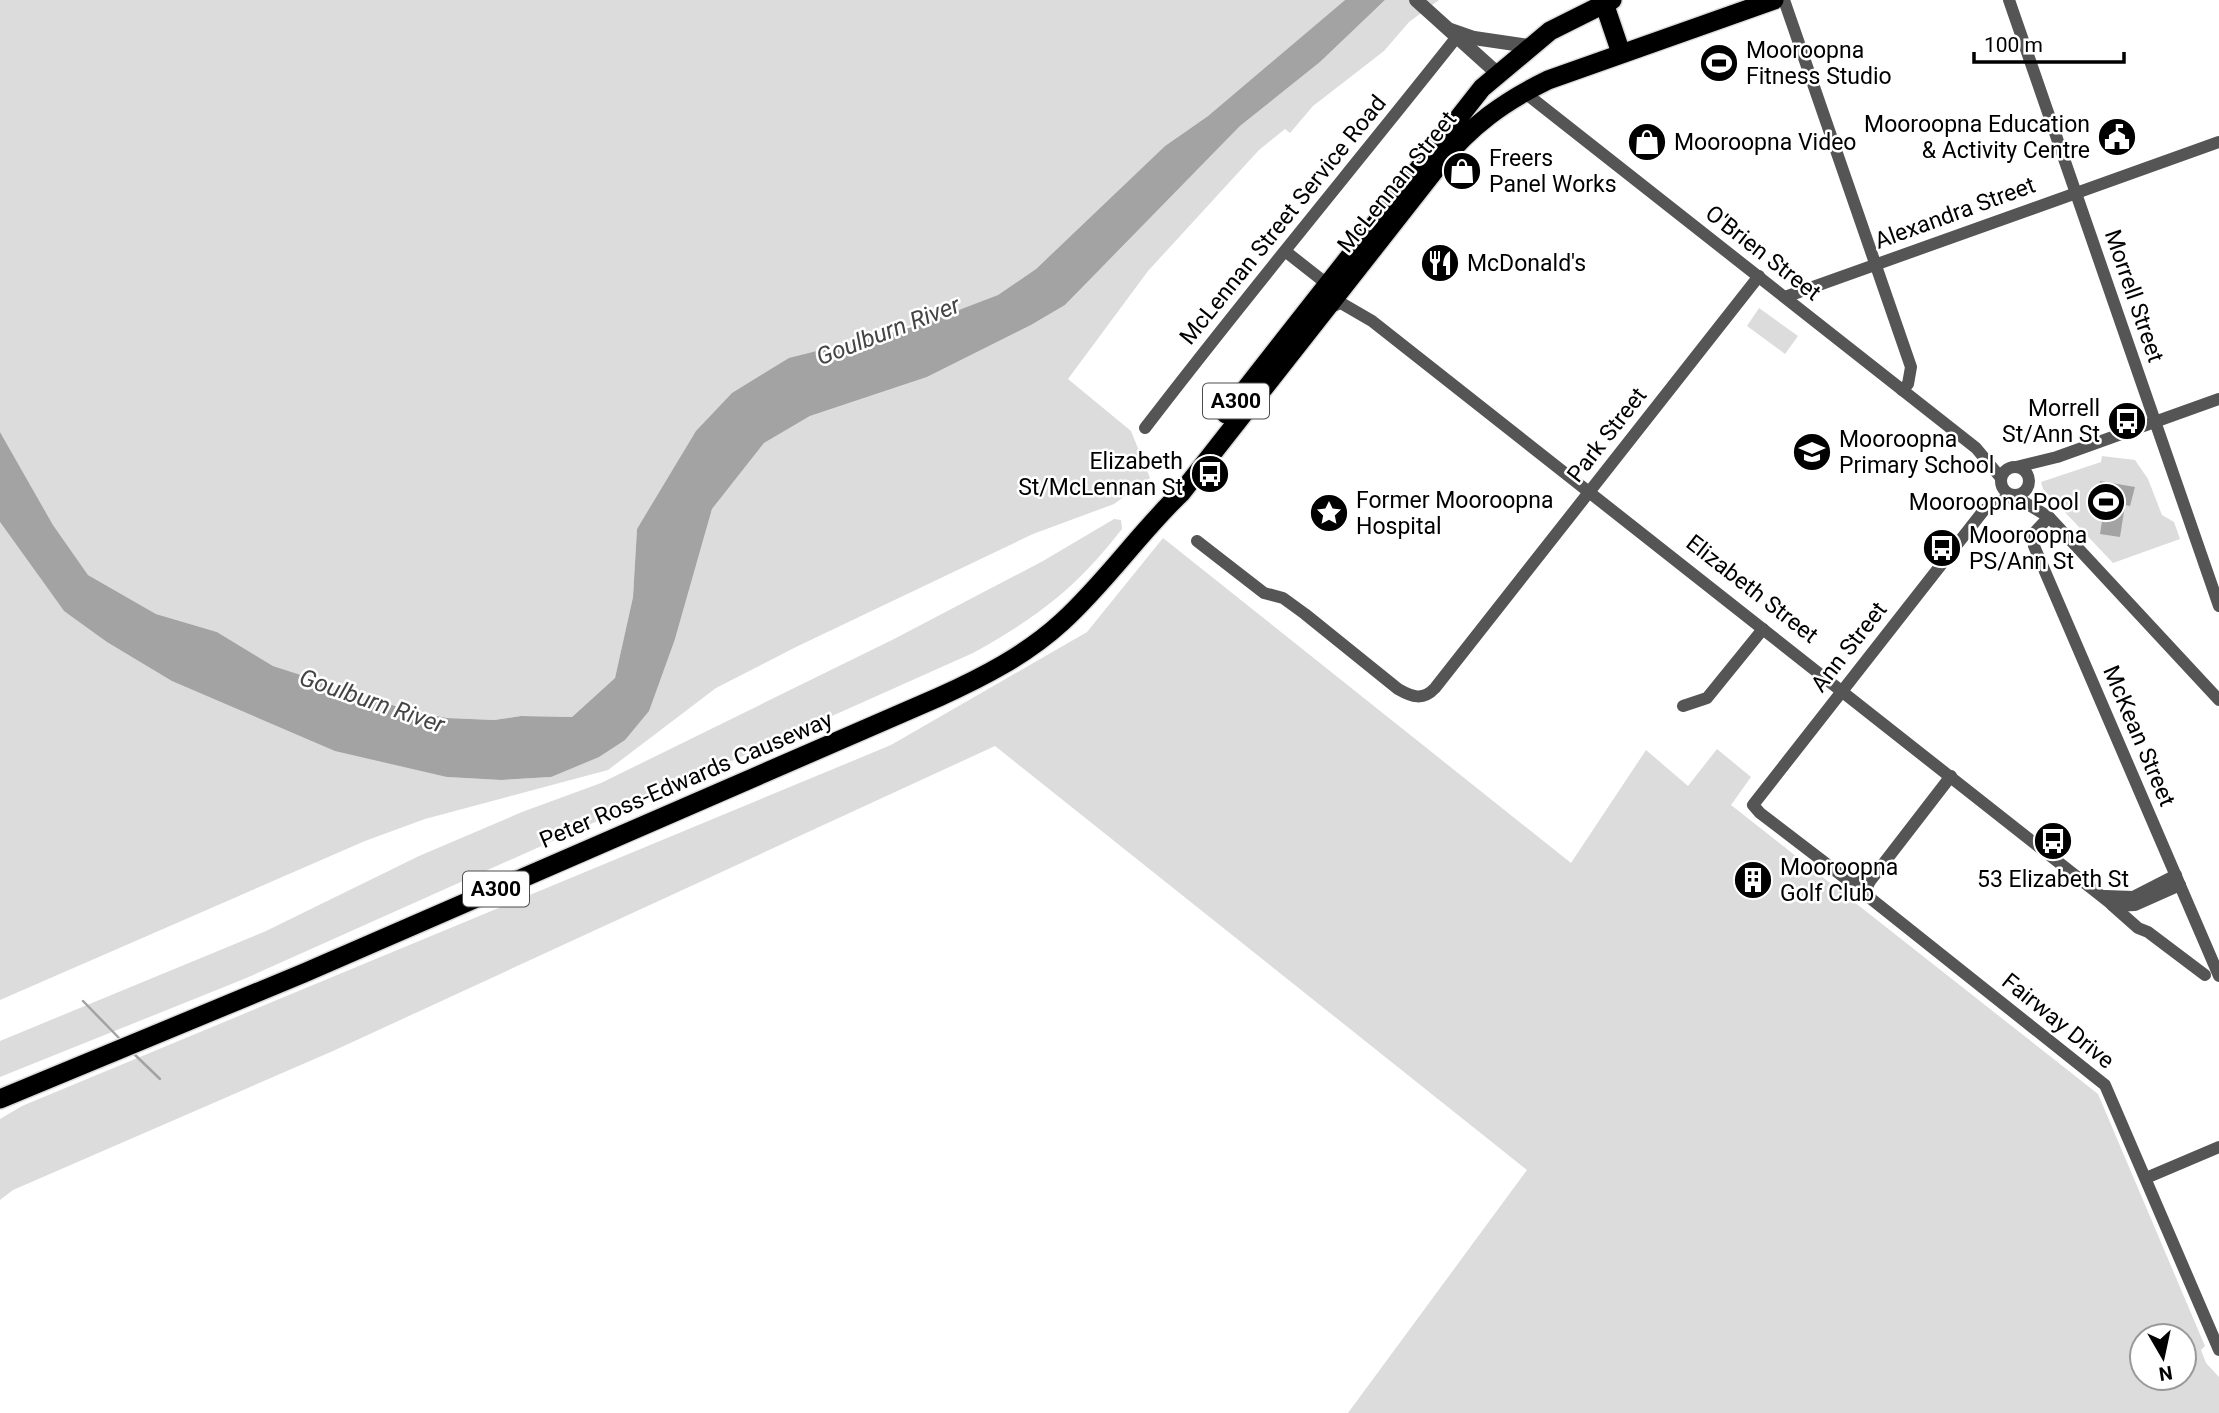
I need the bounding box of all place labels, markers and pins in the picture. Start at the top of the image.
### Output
place label: Mooroopna Fitness Studio [1746,37,1892,90]
sports icon: Mooroopna Fitness Studio [1698,42,1740,84]
place label: Mooroopna Education & Activity Centre [1864,111,2090,164]
public building icon: Mooroopna Education & Activity Centre [2096,116,2138,158]
shop icon: Mooroopna Video [1626,121,1668,163]
place label: Mooroopna Video [1674,129,1856,156]
place label: Freers Panel Works [1489,145,1617,198]
shop icon: Freers Panel Works [1441,150,1483,192]
restaurant icon: McDonald's [1419,242,1461,284]
place label: McDonald's [1467,250,1586,277]
place label: Morrell St/Ann St [2002,395,2100,448]
bus stop icon: Morrell St/Ann St [2106,400,2148,442]
place label: Mooroopna Primary School [1839,426,1994,479]
school or university icon: Mooroopna Primary School [1791,431,1833,473]
place label: Elizabeth St/McLennan St [1018,448,1183,501]
bus stop icon: Elizabeth St/McLennan St [1189,453,1231,495]
sports icon: Mooroopna Pool [2085,481,2127,523]
place label: Former Mooroopna Hospital [1356,487,1554,540]
place label: Mooroopna Pool [1909,489,2079,516]
place icon: Former Mooroopna Hospital [1308,492,1350,534]
place label: Mooroopna PS/Ann St [1969,522,2087,575]
bus stop icon: Mooroopna PS/Ann St [1921,527,1963,569]
bus stop icon: 53 Elizabeth St [2032,820,2074,862]
place label: Mooroopna Golf Club [1780,854,1898,907]
building icon: Mooroopna Golf Club [1732,859,1774,901]
place label: 53 Elizabeth St [1977,866,2129,893]

